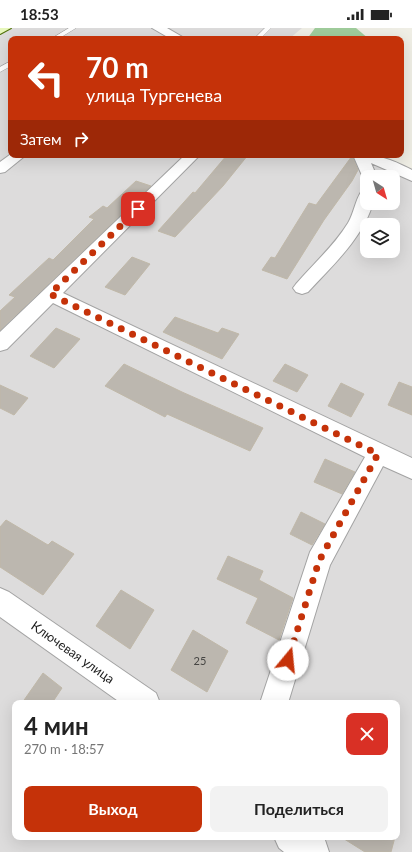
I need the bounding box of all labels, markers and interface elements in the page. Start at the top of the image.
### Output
text: 18:53 [20,5,59,23]
text: 70 m [86,50,149,84]
icon: left [20,52,72,104]
text: улица Тургенева [86,84,222,106]
icon: right [70,128,92,150]
text: Затем [20,130,62,148]
north arrow [360,170,400,210]
map controls [360,170,400,258]
pin [121,192,155,226]
icon: arrive [127,198,149,220]
button: layers [360,218,400,258]
street label: Ключевая улица [28,617,118,687]
position arrow [267,639,309,681]
house number: 25 [194,654,206,667]
text: 4 мин [24,711,89,740]
button: close [346,713,388,755]
text: 270 m · 18:57 [24,741,104,757]
button: Выход [24,786,202,832]
button: Поделиться [210,786,388,832]

